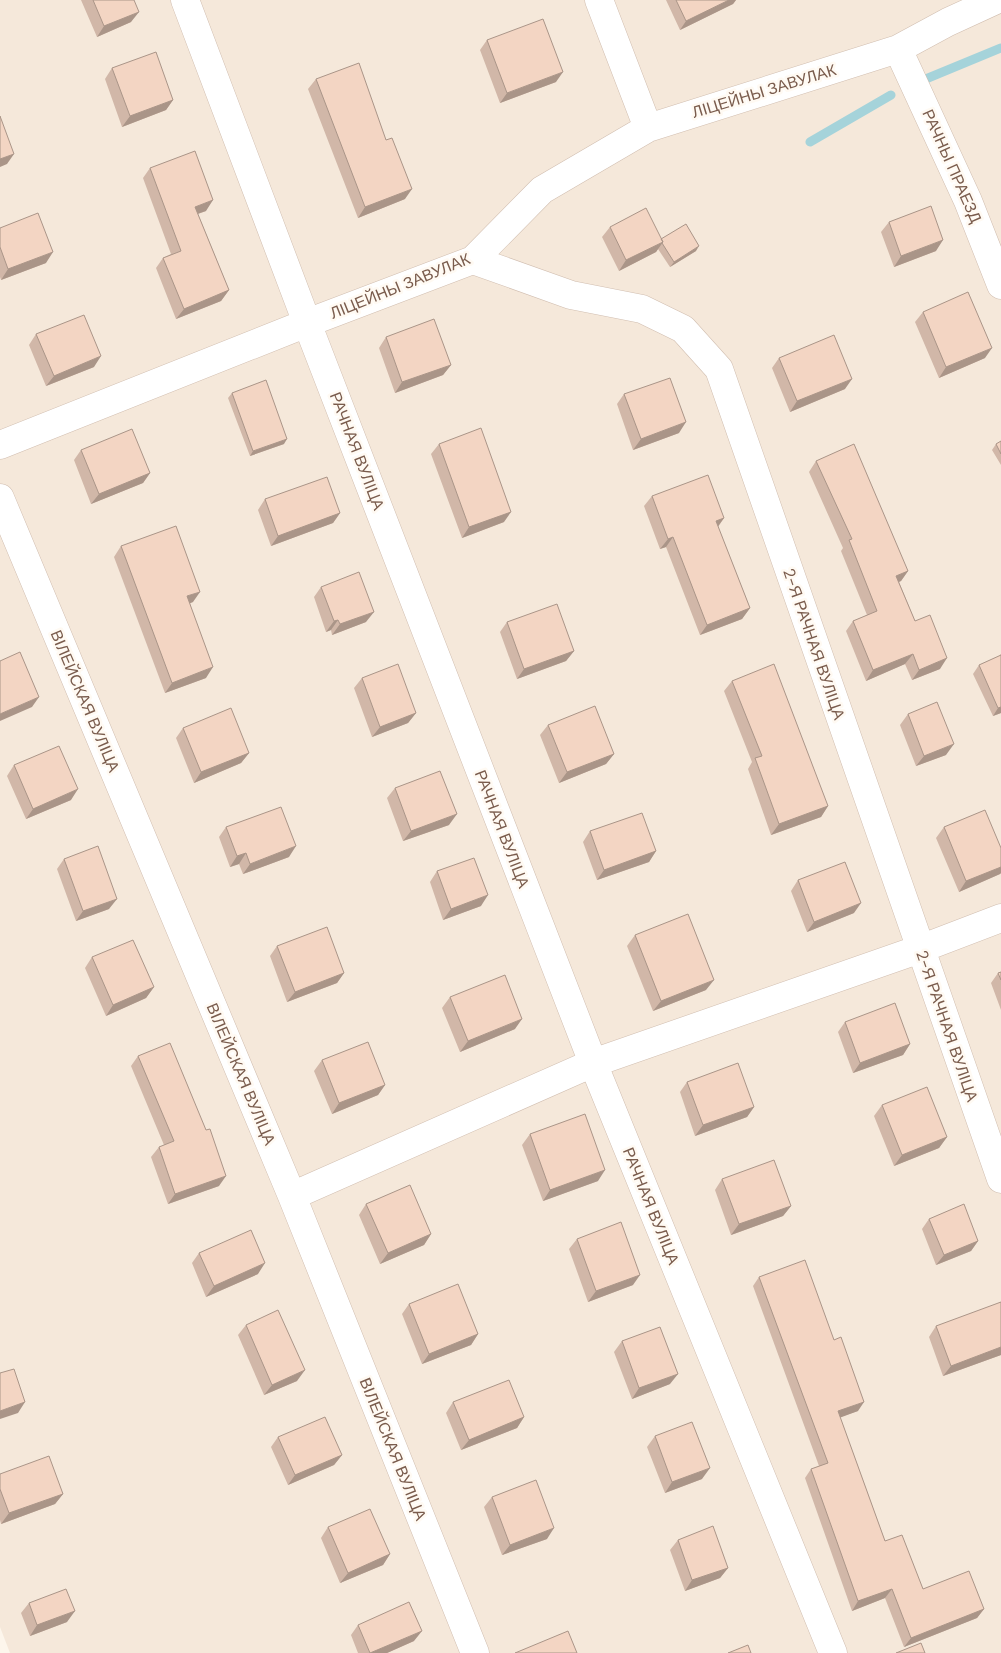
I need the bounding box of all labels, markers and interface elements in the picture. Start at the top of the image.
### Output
street label: ЛІЦЕЙНЫ ЗАВУЛАК [689,59,839,123]
street label: РАЧНЫ ПРАЕЗД [918,106,987,226]
street label: ЛІЦЕЙНЫ ЗАВУЛАК [327,248,474,324]
street label: РАЧНАЯ ВУЛІЦА [325,389,389,513]
street label: 2-Я РАЧНАЯ ВУЛІЦА [778,566,850,723]
street label: ВІЛЕЙСКАЯ ВУЛІЦА [46,627,125,776]
street label: РАЧНАЯ ВУЛІЦА [470,767,534,891]
street label: 2-Я РАЧНАЯ ВУЛІЦА [911,948,983,1105]
street label: ВІЛЕЙСКАЯ ВУЛІЦА [202,1000,281,1149]
street label: РАЧНАЯ ВУЛІЦА [618,1144,684,1268]
street label: ВІЛЕЙСКАЯ ВУЛІЦА [355,1374,431,1524]

